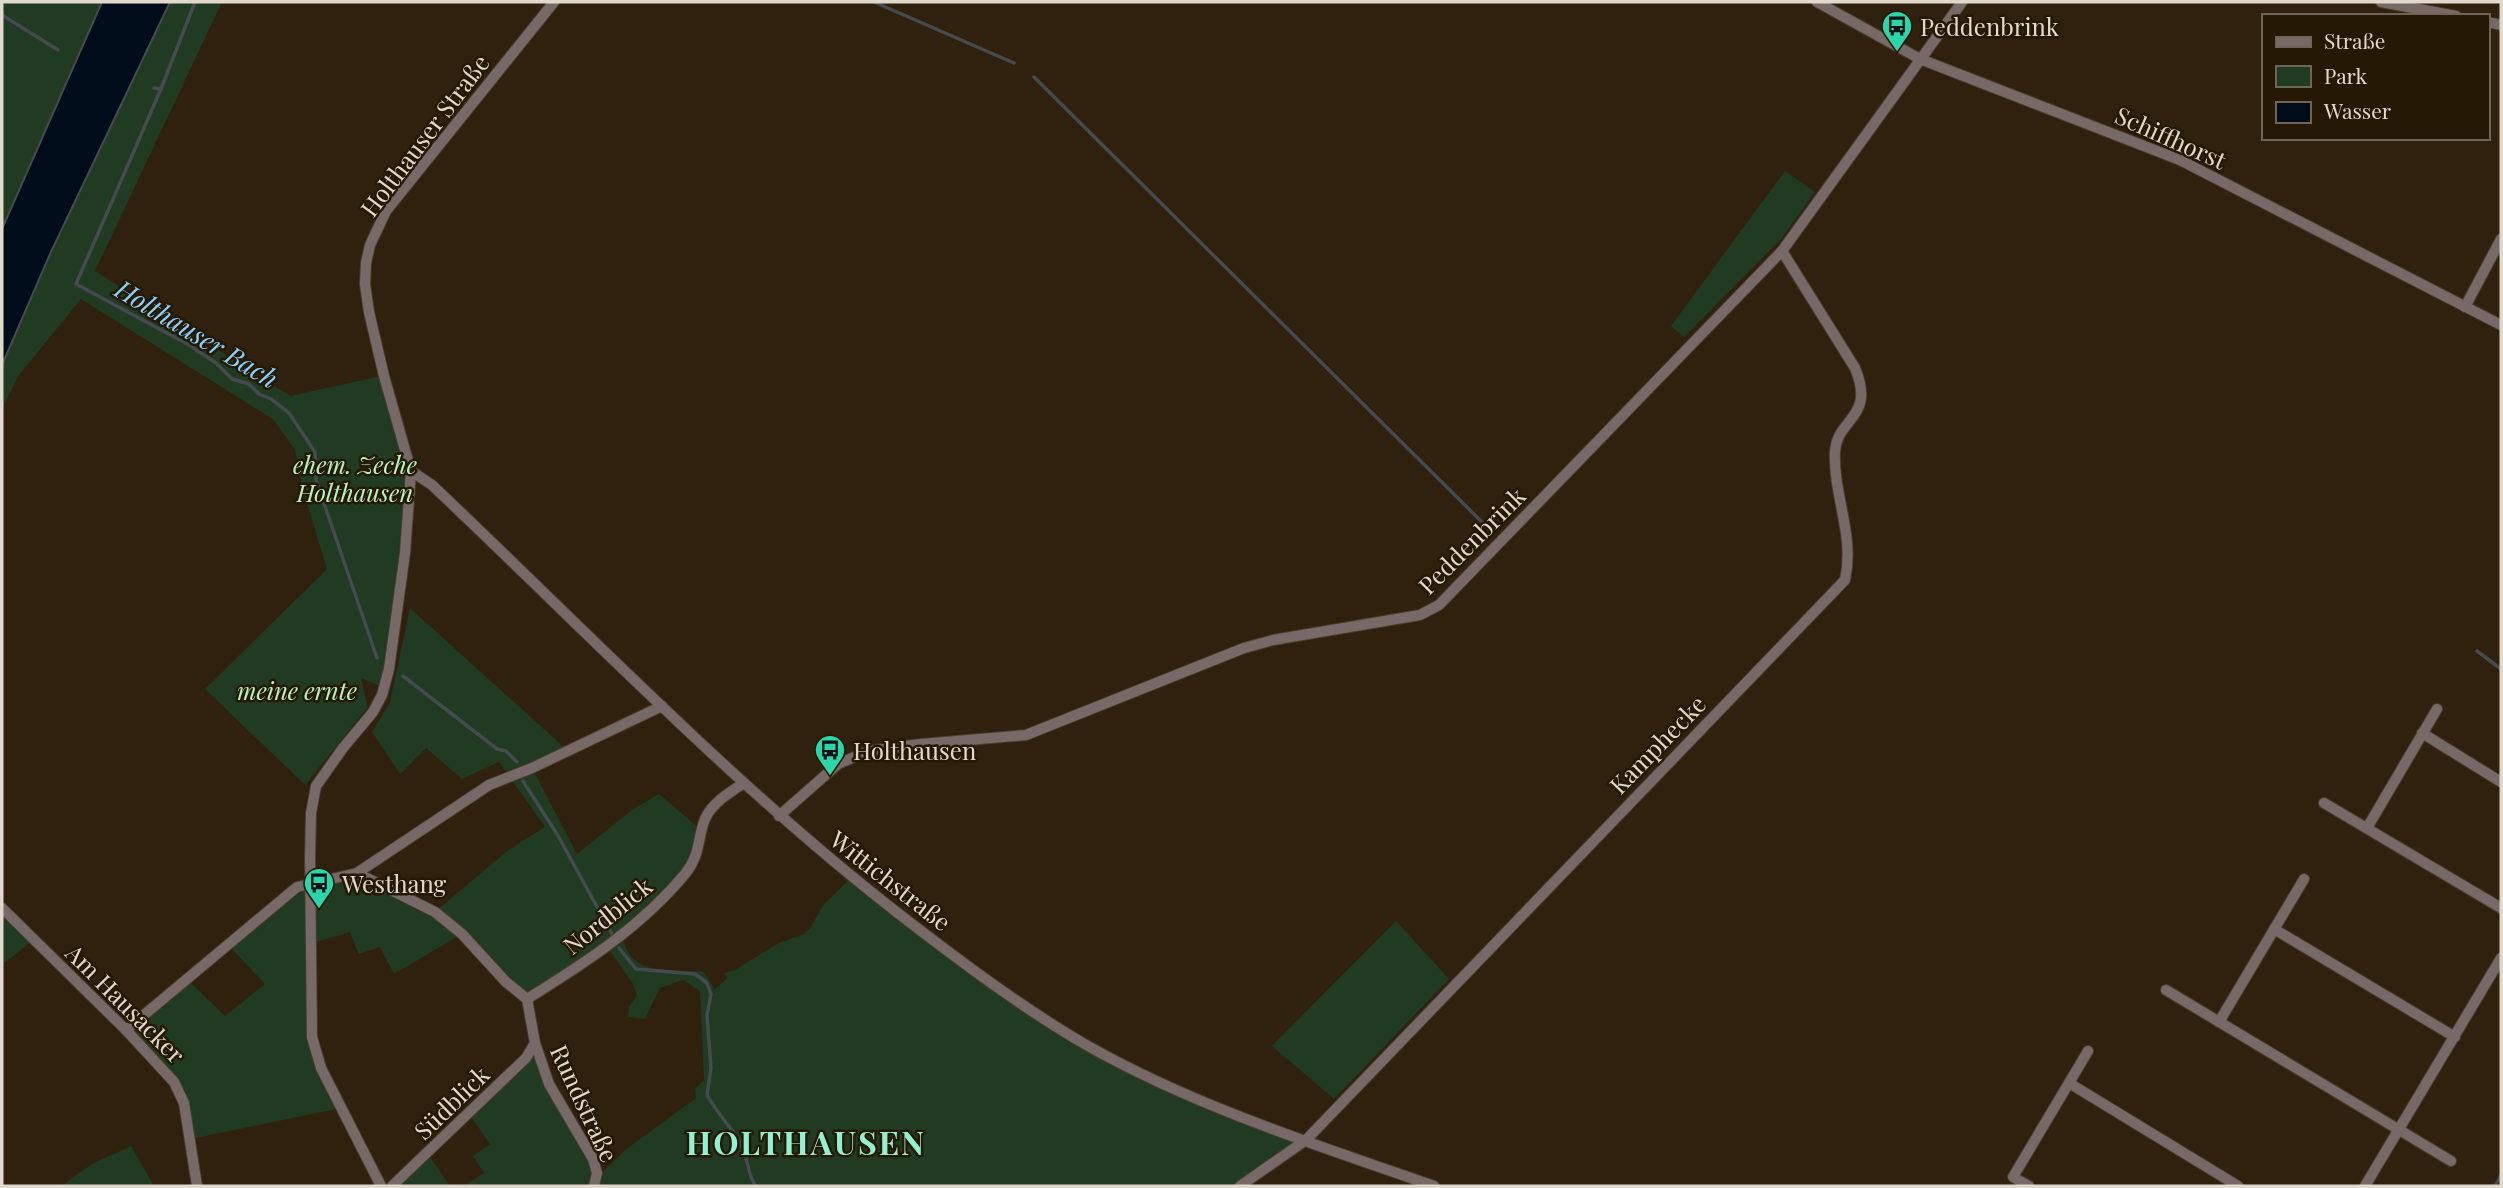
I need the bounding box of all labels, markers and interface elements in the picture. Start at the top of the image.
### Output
bus stop icon: Peddenbrink [1880,9,1914,53]
place label: Peddenbrink [1920,10,2060,42]
legend [2262,14,2489,140]
text: Straße [2324,26,2385,54]
street label: Holthauser Straße [352,47,496,223]
text: Park [2324,61,2368,89]
text: Wasser [2323,96,2392,124]
street label: Schiffhorst [2110,98,2232,176]
water label: Holthauser Bach [108,270,285,395]
park label: ehem. Zeche Holthausen [293,448,417,508]
street label: Peddenbrink [1411,479,1532,600]
park label: meine ernte [237,674,357,706]
street label: Kamphecke [1602,688,1712,800]
bus stop icon: Holthausen [813,733,847,777]
place label: Holthausen [853,734,976,766]
street label: Wittichstraße [823,822,958,937]
bus stop icon: Westhang [302,866,336,910]
place label: Westhang [341,867,447,899]
street label: Nordblick [556,869,659,961]
street label: Am Hausacker [59,936,193,1070]
street label: Rundstraße [544,1039,626,1167]
street label: Südblick [406,1058,496,1146]
district label: HOLTHAUSEN [686,1120,926,1163]

